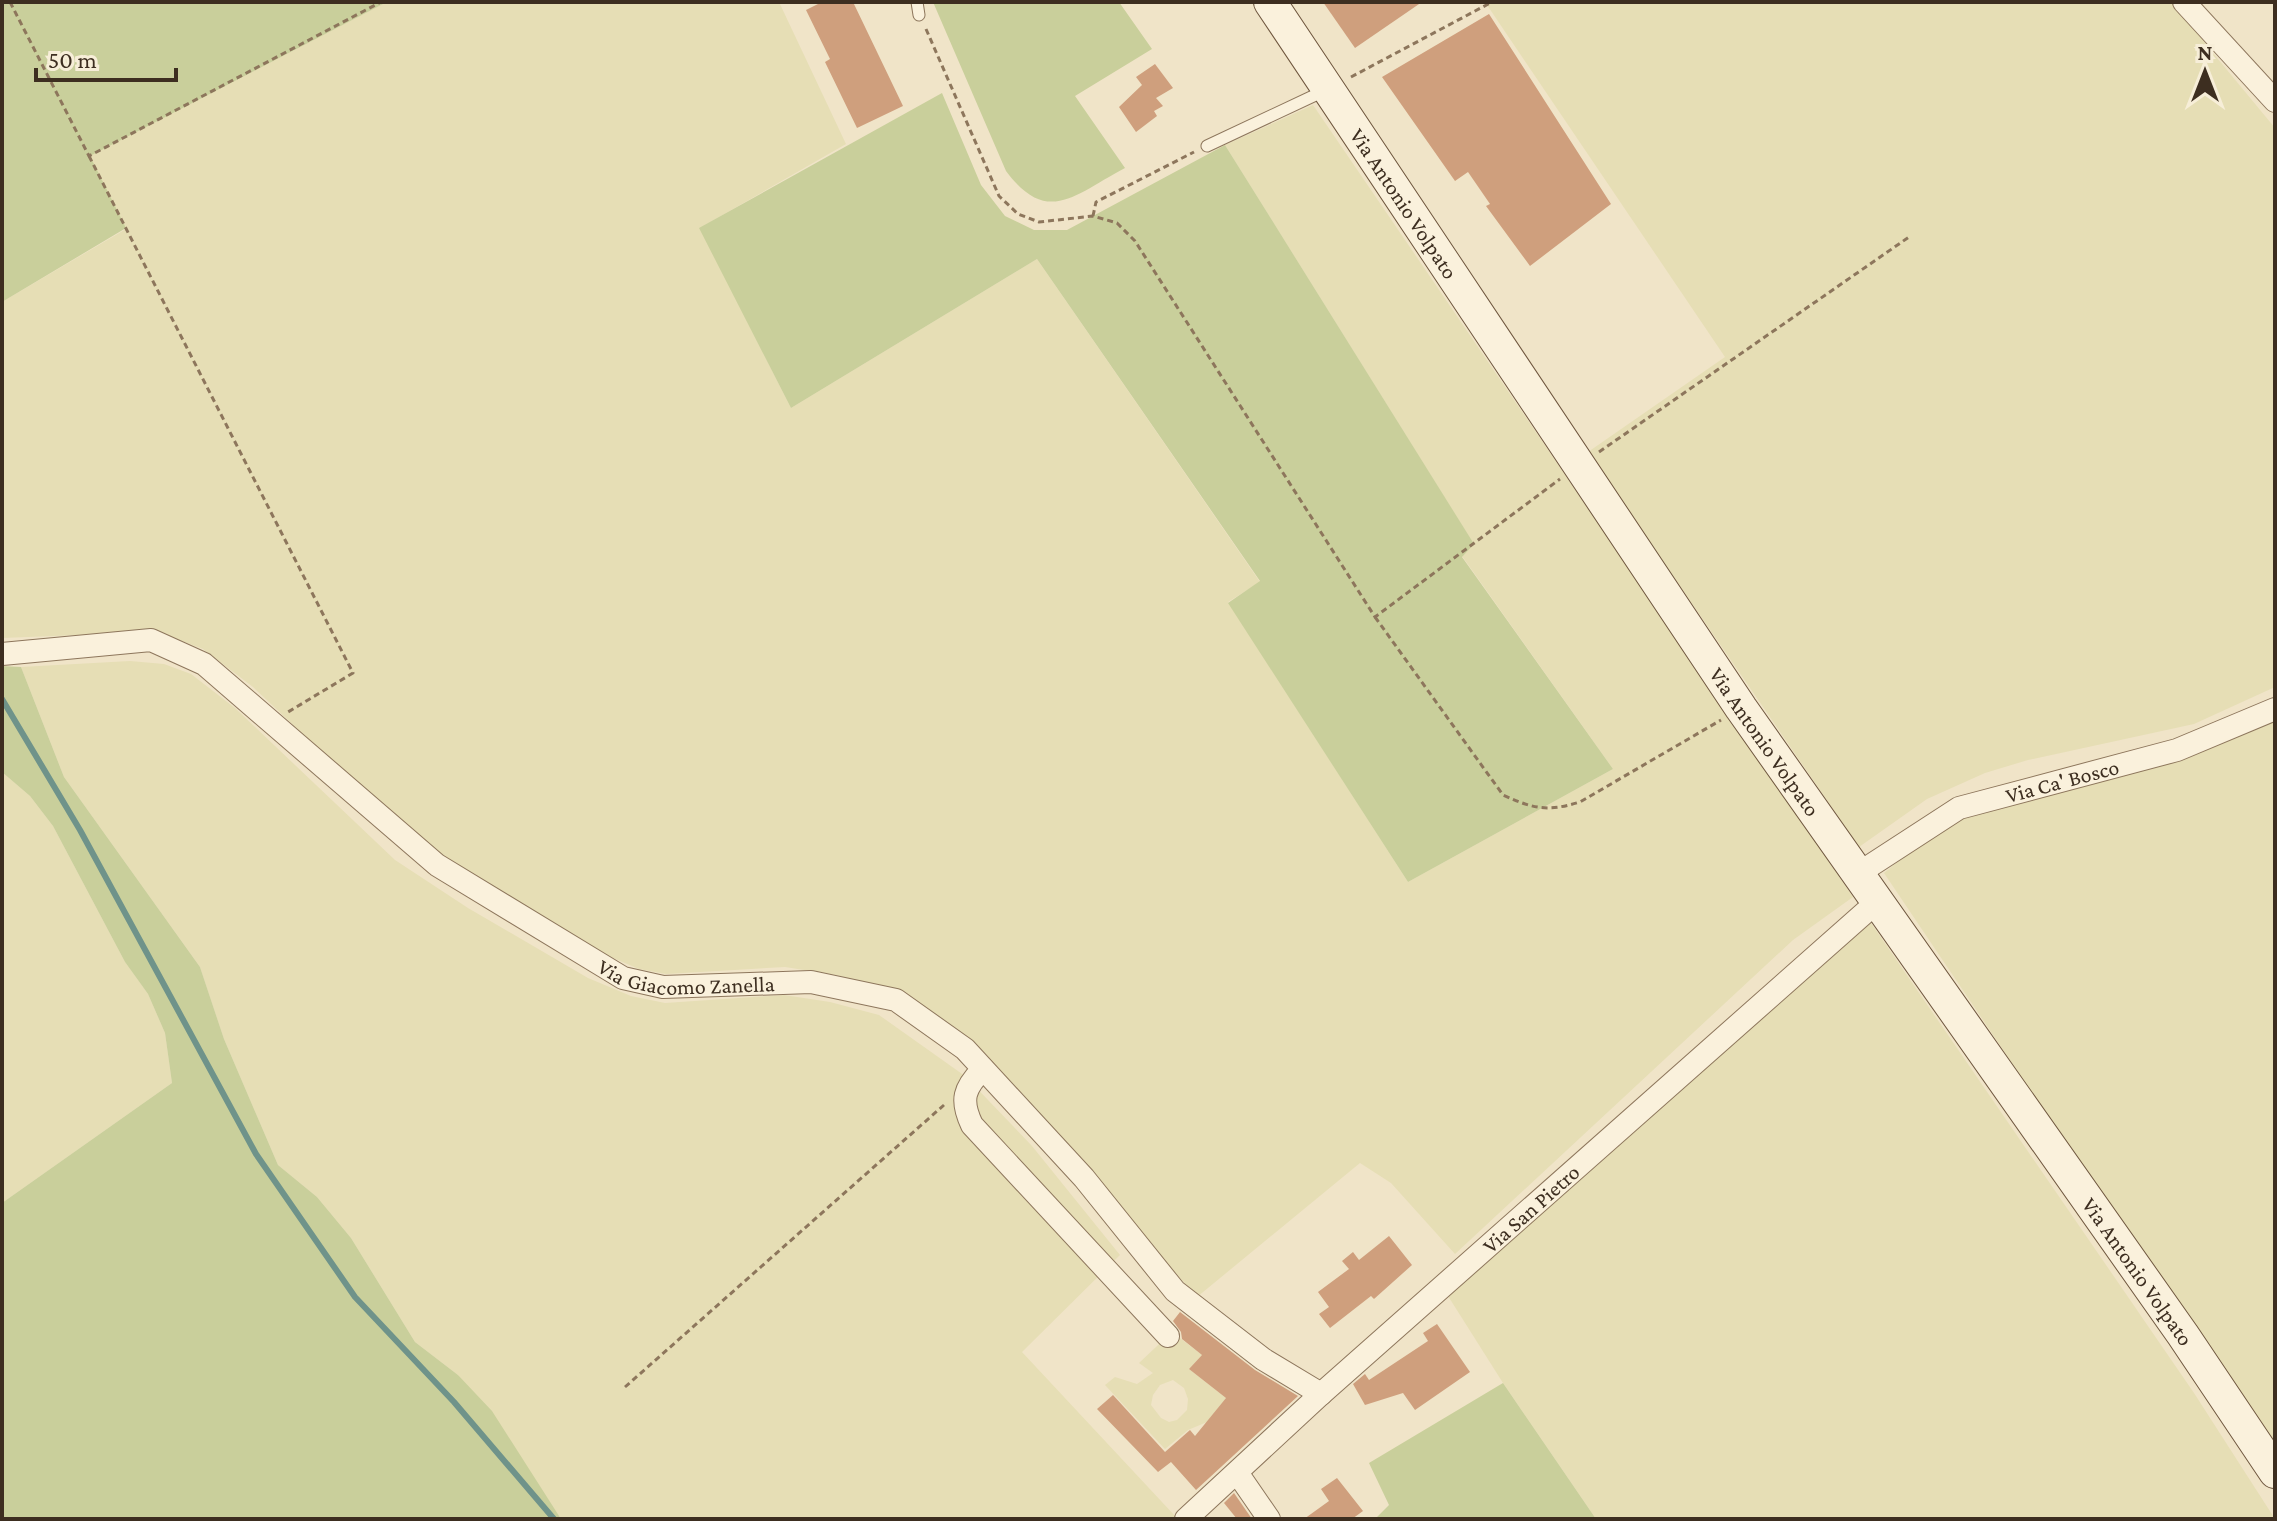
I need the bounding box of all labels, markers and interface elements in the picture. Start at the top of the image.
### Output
scale bar [36,32,176,82]
north arrow [2165,32,2245,112]
text: N [2198,40,2213,65]
text: 50 m [48,46,97,73]
street label: Via Antonio Volpato [1345,123,1463,283]
street label: Via Antonio Volpato [1705,662,1826,821]
street label: Via Ca' Bosco [2003,754,2122,808]
street label: Via Giacomo Zanella [593,953,775,1000]
street label: Via San Pietro [1477,1159,1584,1258]
street label: Via Antonio Volpato [2077,1192,2199,1350]

